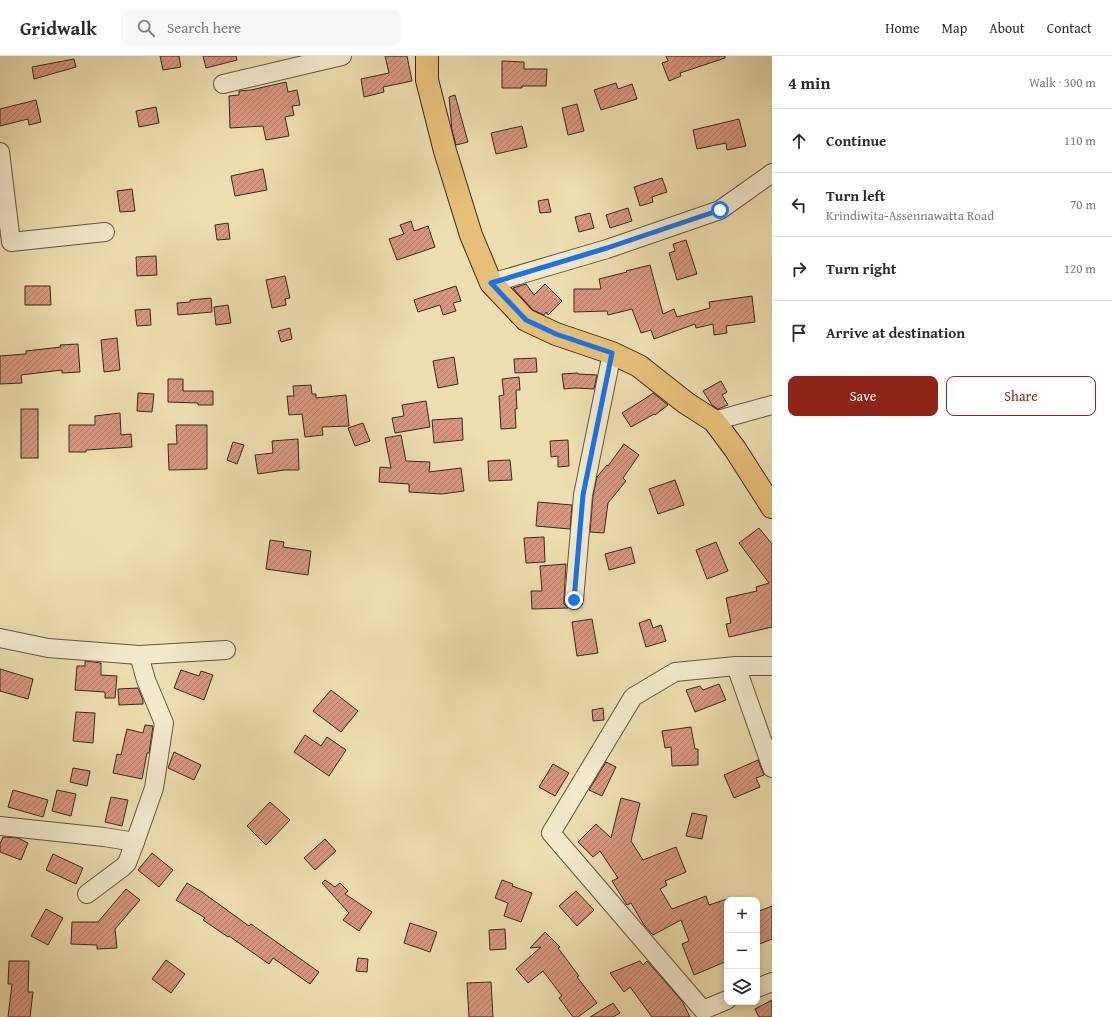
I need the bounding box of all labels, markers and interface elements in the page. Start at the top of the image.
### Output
search box [121,10,401,46]
text: Gridwalk [20,14,97,42]
icon: search [135,17,157,39]
text: Search here [167,17,241,38]
text: Home [885,18,920,38]
text: Map [942,18,967,38]
text: About [989,18,1025,38]
text: Contact [1047,18,1092,38]
text: 4 min [788,70,830,95]
text: Walk · 300 m [1029,73,1096,92]
icon: ahead [788,130,810,152]
text: Continue [826,130,887,151]
text: 110 m [1064,131,1096,150]
text: Turn left [826,185,885,206]
icon: left [788,194,810,216]
text: 70 m [1070,195,1096,214]
route start [711,201,729,219]
text: Krindiwita-Assennawatta Road [826,206,994,225]
icon: right [788,258,810,280]
text: Turn right [826,258,897,279]
text: 120 m [1064,259,1096,278]
icon: arrive [788,322,810,344]
text: Arrive at destination [826,322,965,343]
button: Save [788,376,938,416]
button: Share [946,376,1096,416]
route end [565,591,583,609]
map controls [724,897,760,1005]
button: + [724,897,760,933]
button: − [724,933,760,969]
button: layers [724,969,760,1005]

